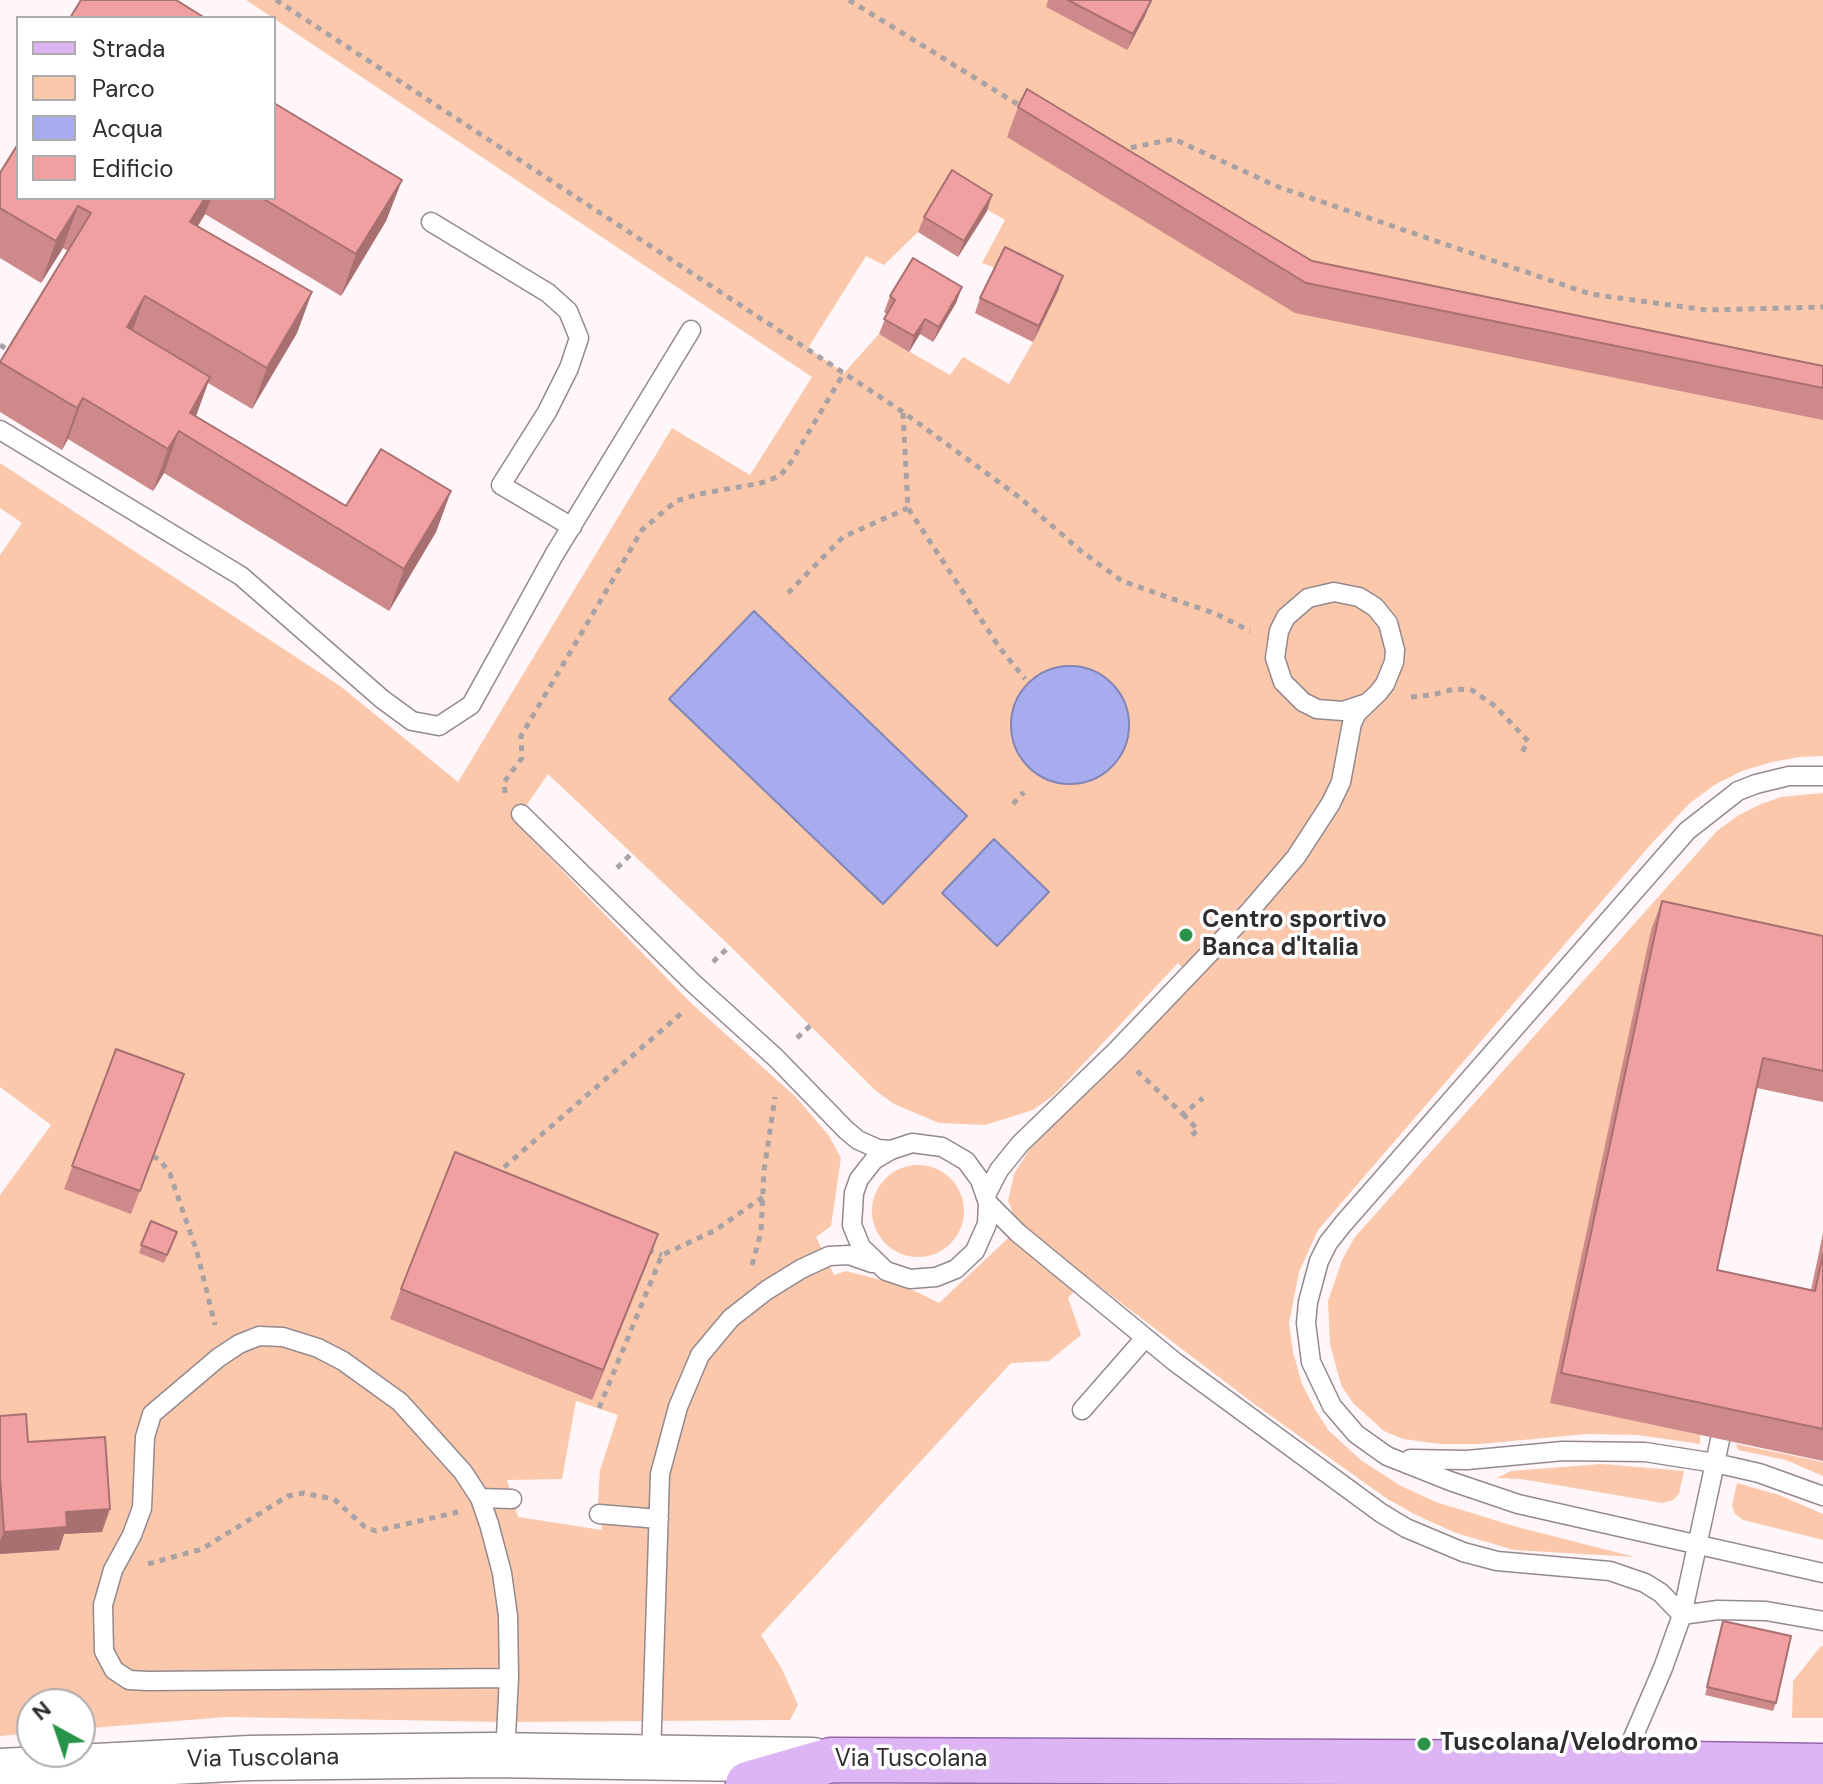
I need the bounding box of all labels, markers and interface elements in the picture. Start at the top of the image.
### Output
legend [16,16,276,200]
text: Strada [92,33,165,64]
text: Parco [92,73,155,104]
text: Acqua [92,113,163,144]
text: Edificio [92,153,174,184]
place label: Centro sportivo Banca d'Italia [1202,907,1387,963]
marker: Centro sportivo Banca d'Italia [1177,926,1195,944]
north arrow [16,1688,96,1768]
text: N [26,1695,57,1727]
place label: Tuscolana/Velodromo [1440,1730,1698,1758]
marker: Tuscolana/Velodromo [1415,1735,1433,1753]
street label: Via Tuscolana [187,1743,339,1775]
street label: Via Tuscolana [835,1746,987,1774]

